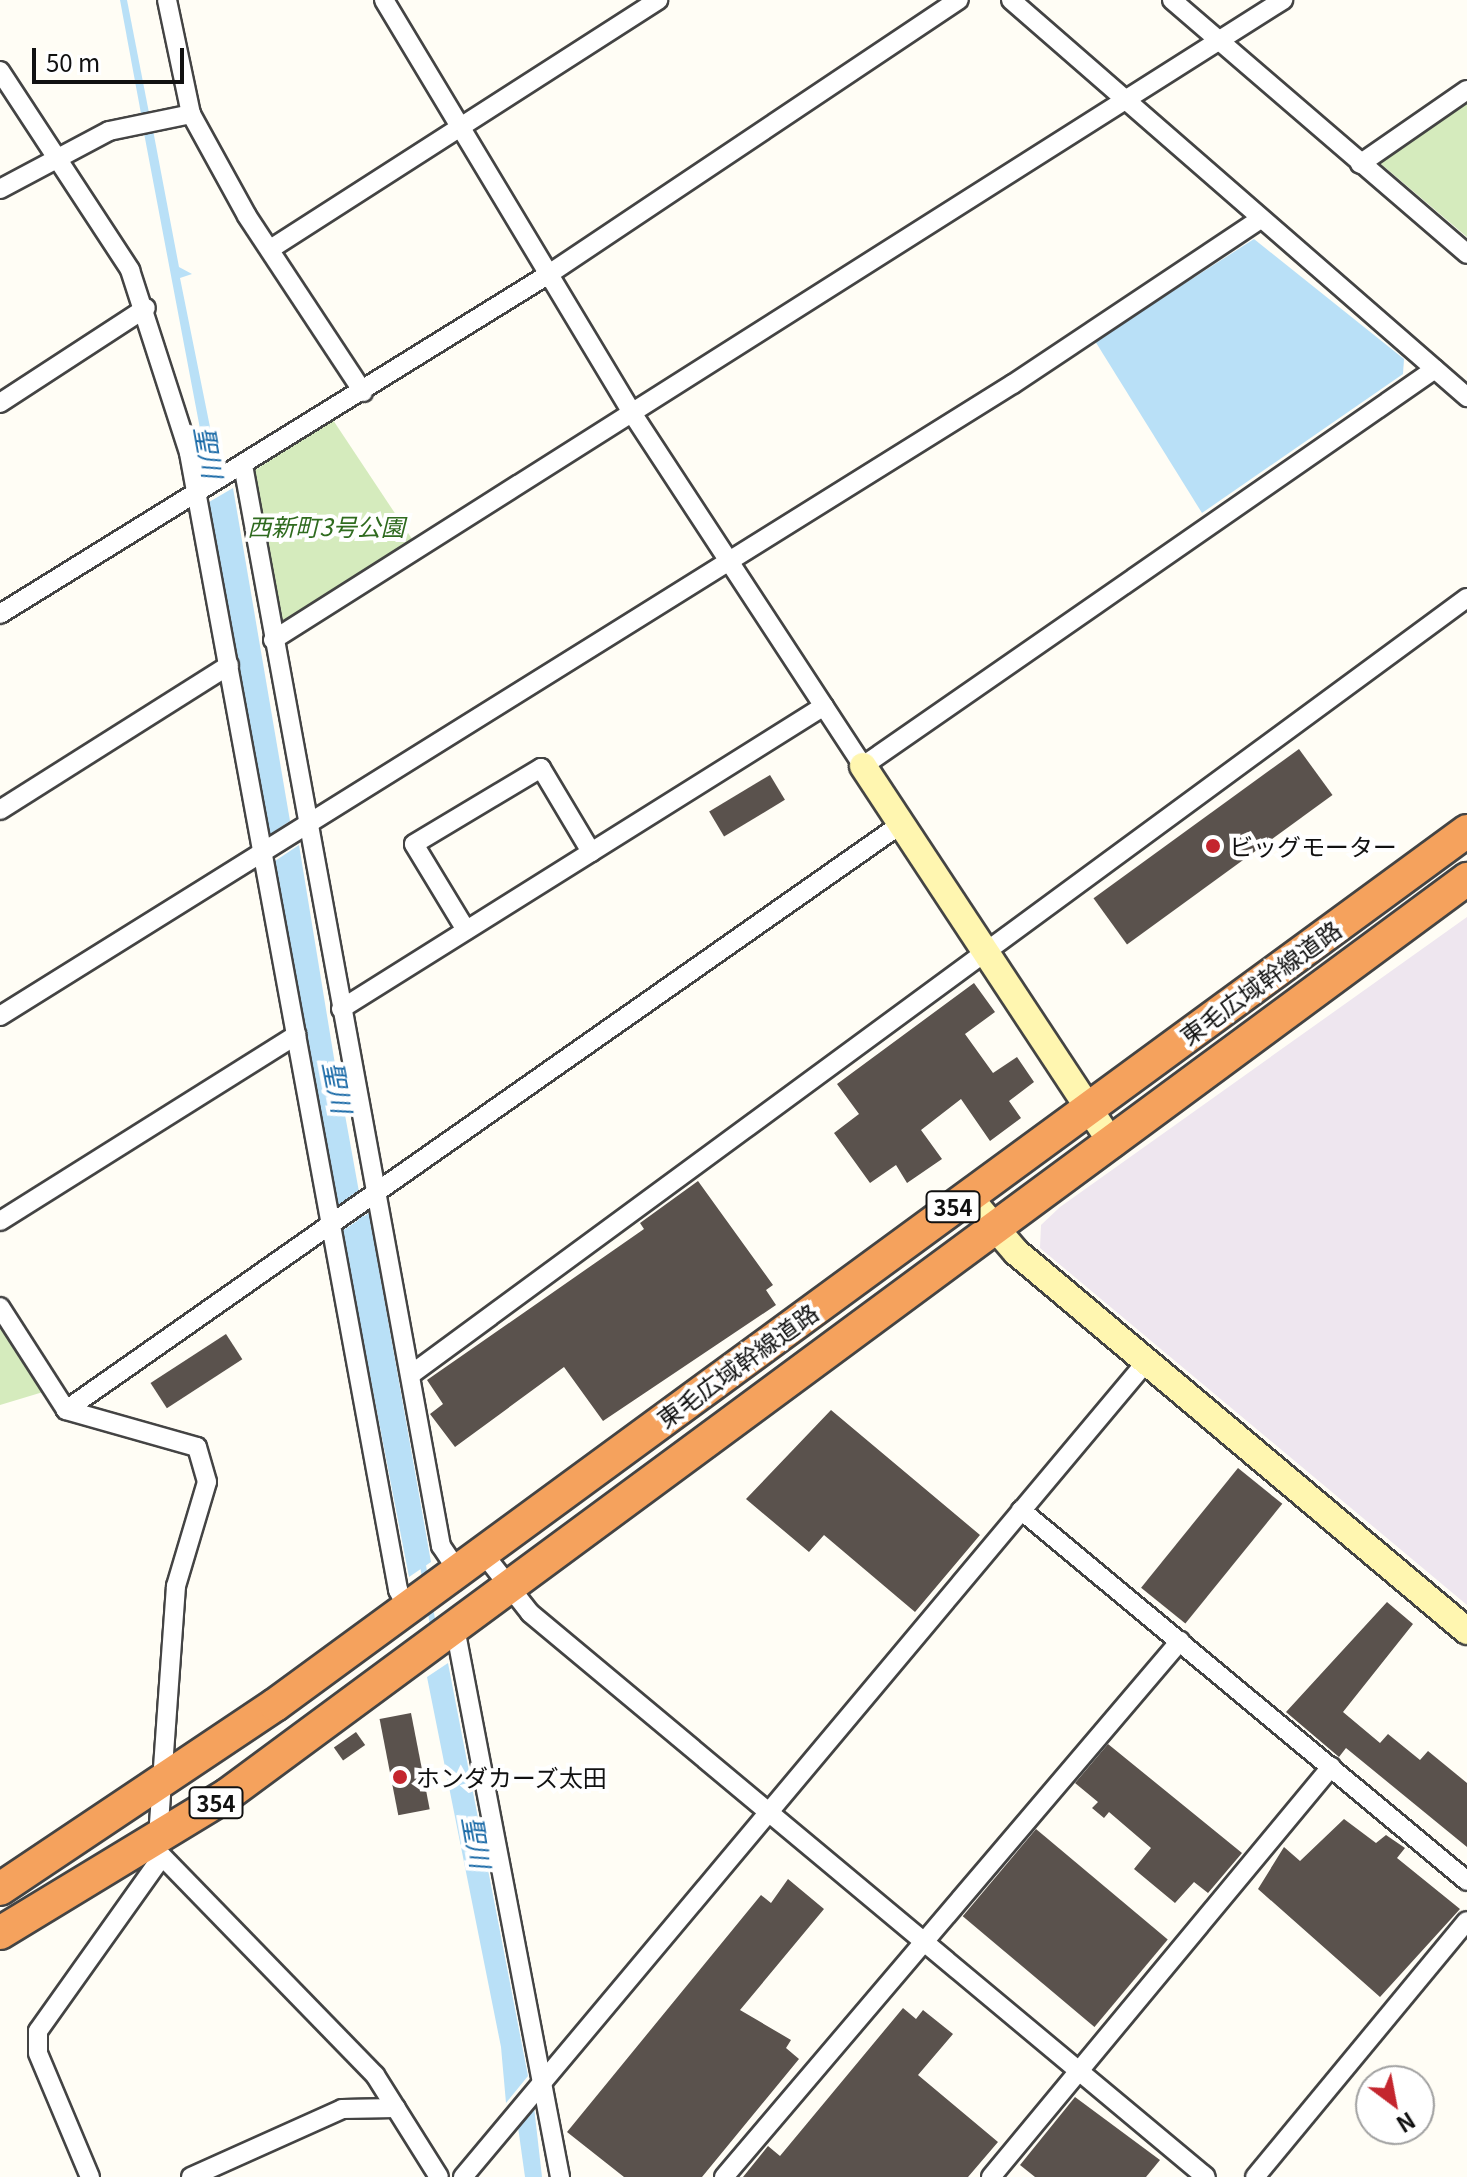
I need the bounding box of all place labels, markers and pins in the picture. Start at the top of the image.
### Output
place label: ビッグモーター [1229,832,1397,860]
marker: ビッグモーター [1204,837,1222,855]
place label: ホンダカーズ太田 [416,1763,608,1791]
marker: ホンダカーズ太田 [391,1768,409,1786]

